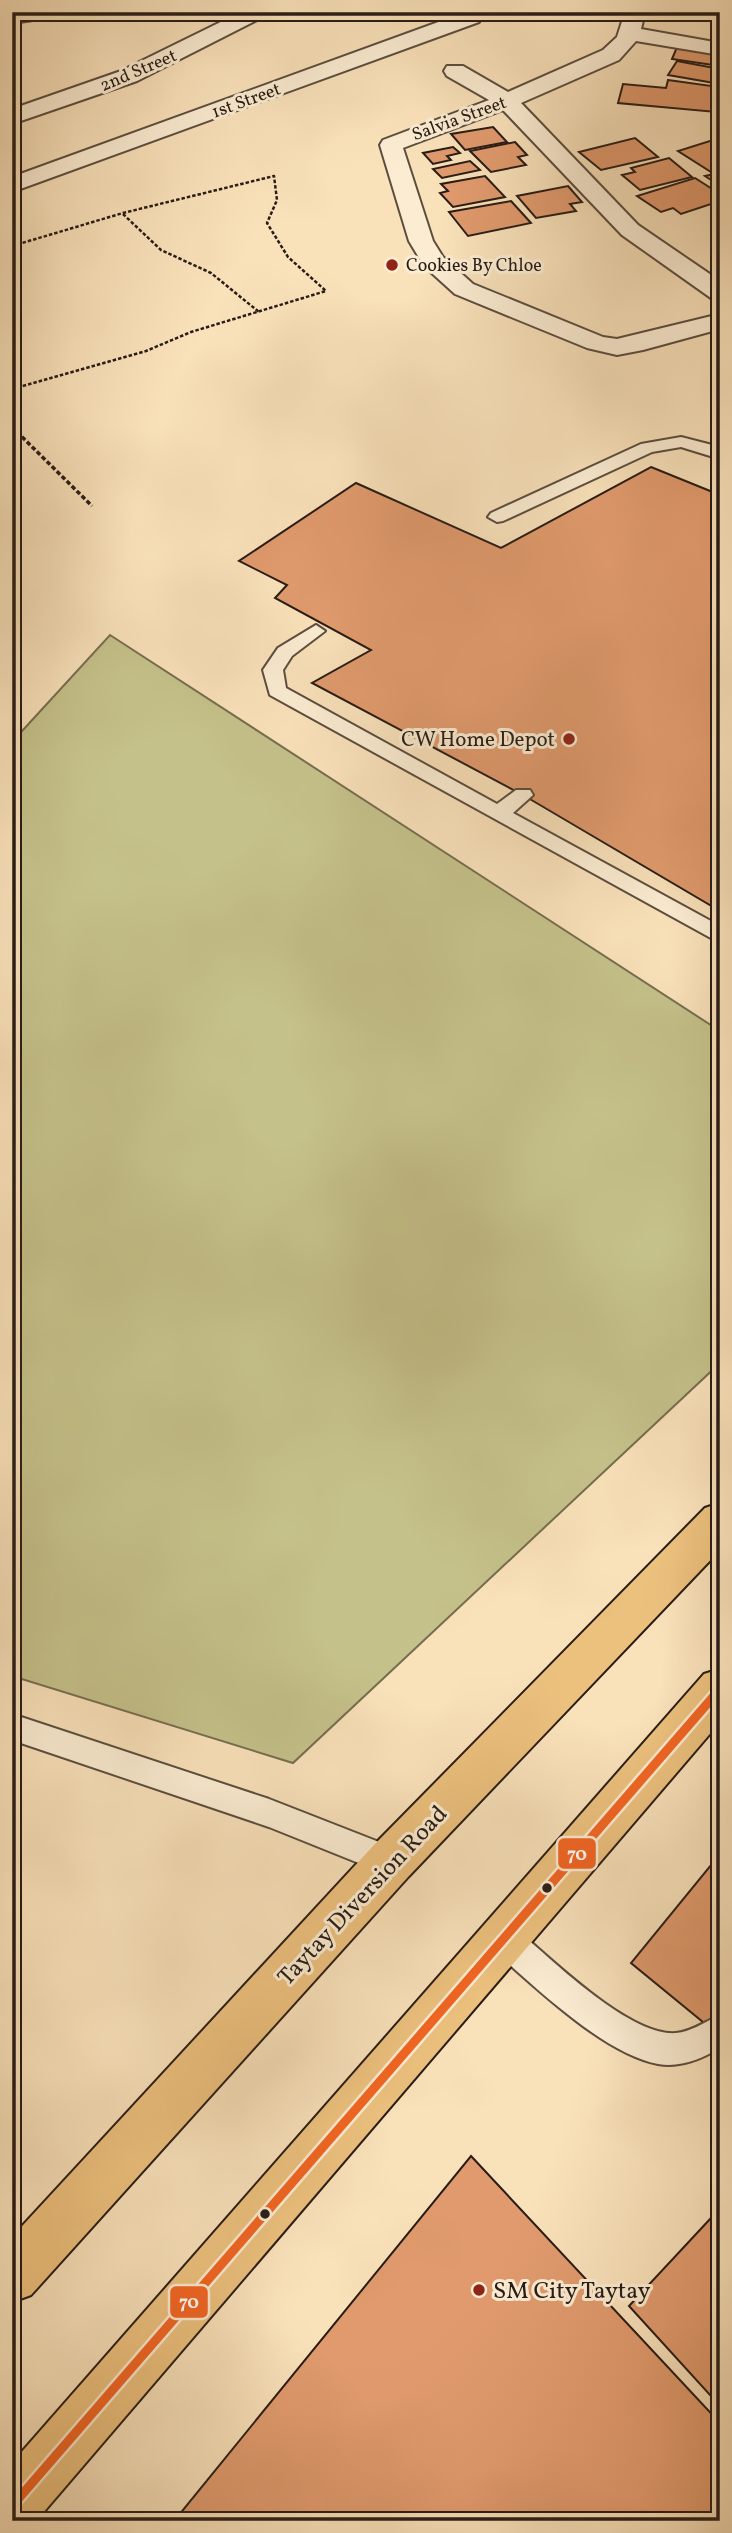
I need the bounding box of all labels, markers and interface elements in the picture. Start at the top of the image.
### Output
street label: 2nd Street [96,44,181,99]
street label: 1st Street [209,77,285,125]
street label: Salvia Street [409,91,510,148]
place label: Cookies By Chloe [406,254,542,279]
marker: Cookies By Chloe [384,257,400,273]
place label: CW Home Depot [401,726,555,755]
marker: CW Home Depot [561,731,577,747]
street label: Taytay Diversion Road [271,1799,456,1994]
line badge: 70 [557,1837,597,1870]
text: 70 [567,1842,587,1868]
unlabelled marker [540,1881,554,1895]
unlabelled marker [258,2207,272,2221]
place label: SM City Taytay [493,2275,651,2309]
marker: SM City Taytay [471,2282,487,2298]
line badge: 70 [169,2285,209,2319]
text: 70 [179,2290,199,2316]

